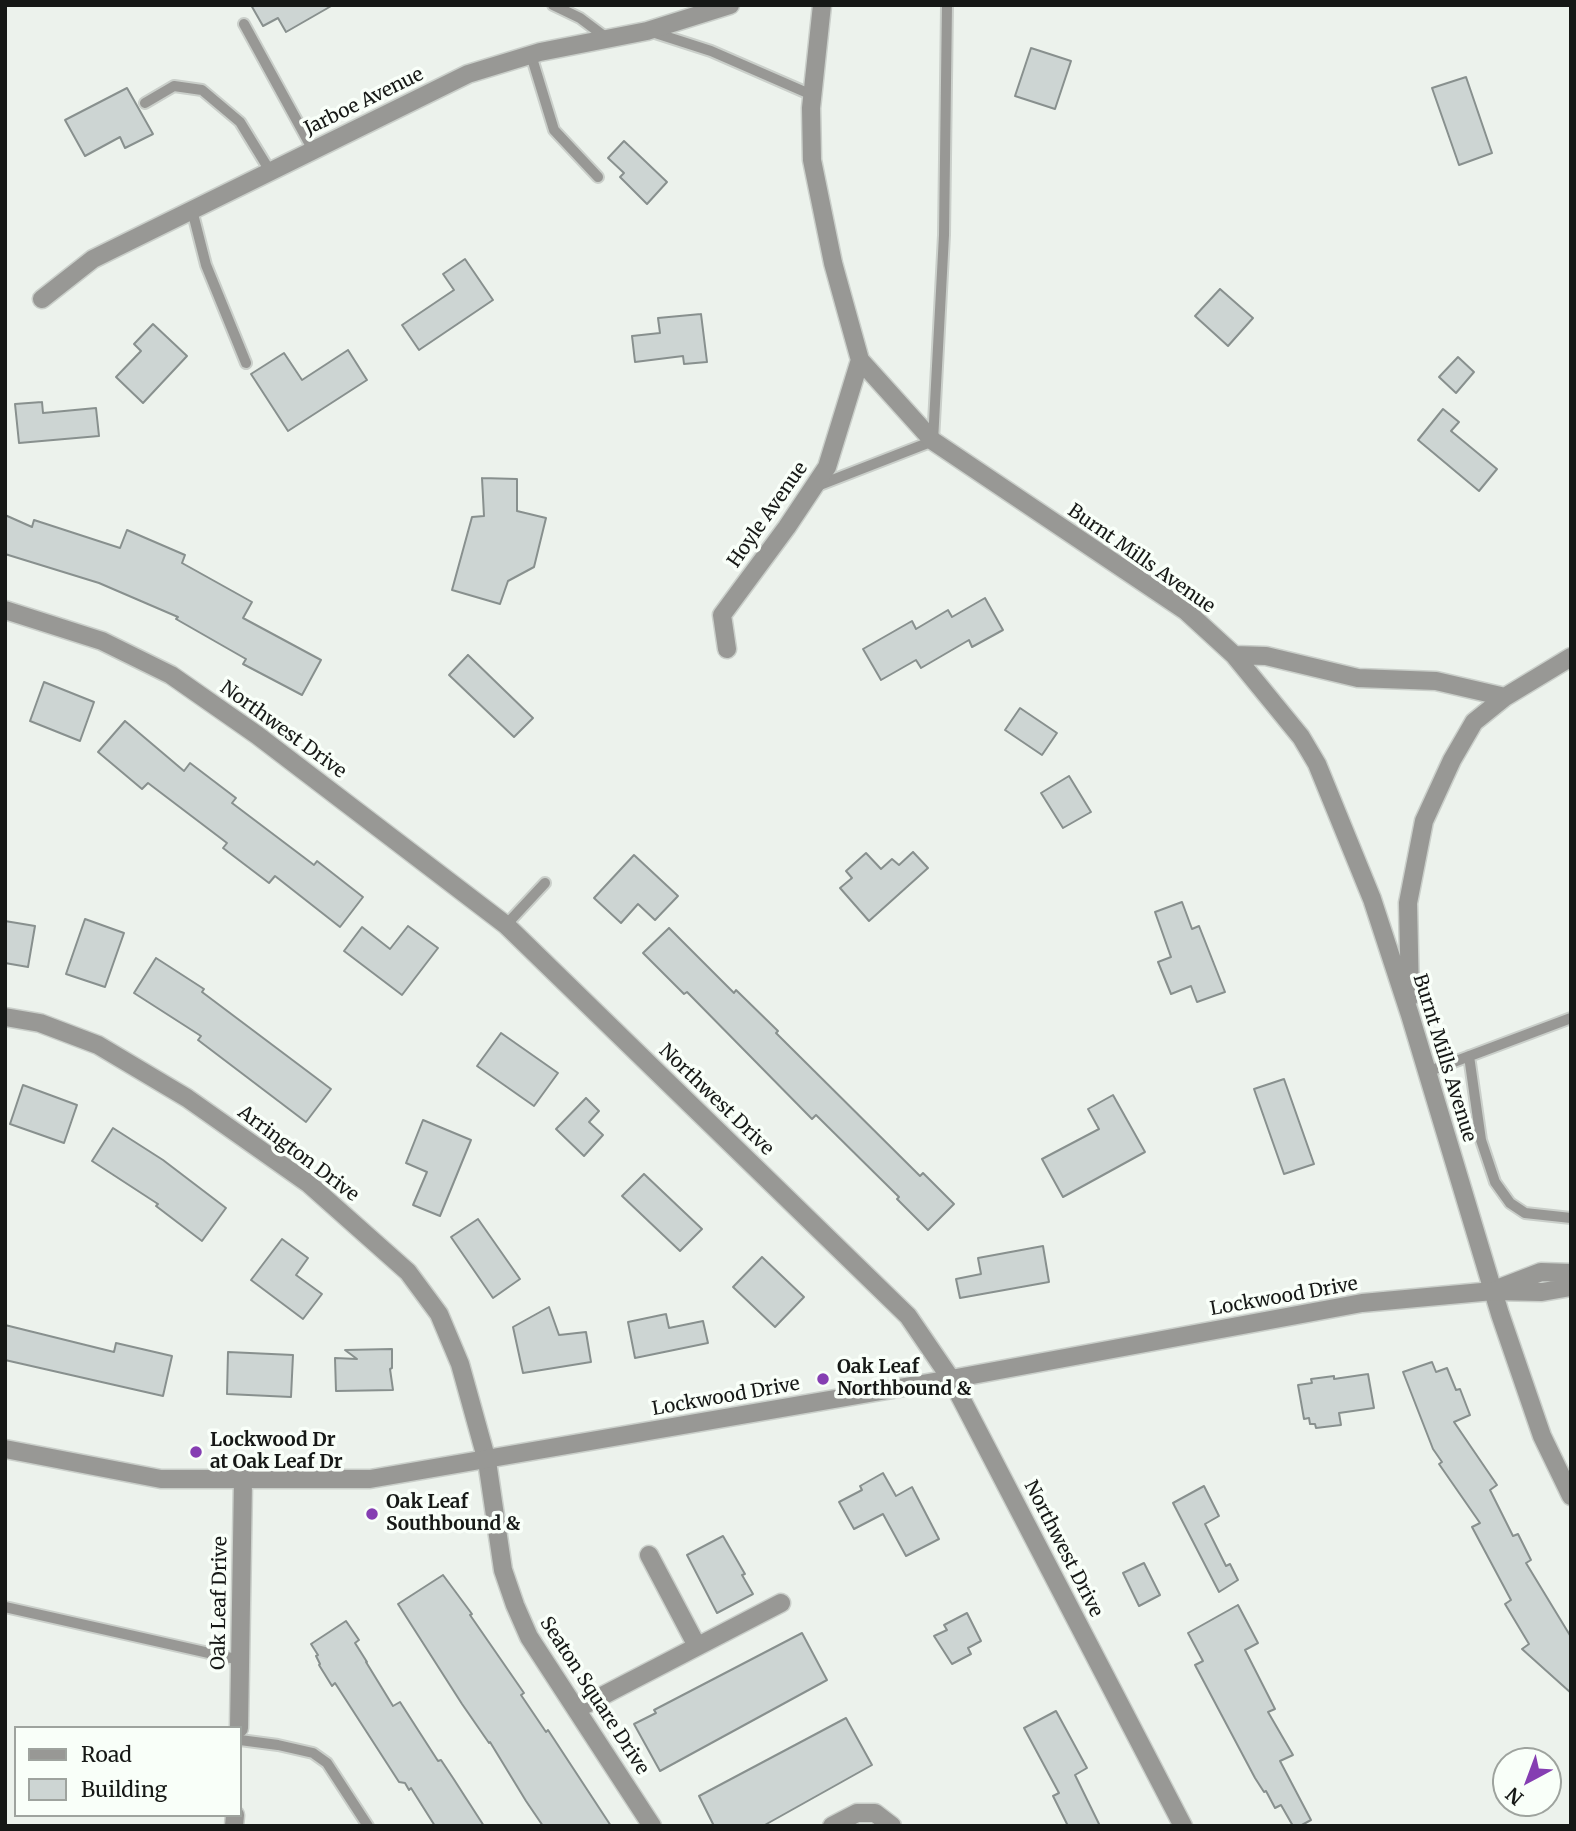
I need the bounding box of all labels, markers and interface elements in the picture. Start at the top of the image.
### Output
street label: Jarboe Avenue [301,63,427,141]
street label: Hoyle Avenue [723,458,813,572]
street label: Burnt Mills Avenue [1063,500,1219,618]
street label: Northwest Drive [216,677,350,783]
street label: Burnt Mills Avenue [1408,971,1480,1145]
street label: Northwest Drive [654,1040,778,1160]
street label: Arrington Drive [233,1101,363,1207]
street label: Lockwood Drive [1208,1273,1360,1321]
place label: Oak Leaf Northbound & [837,1357,971,1401]
marker: Oak Leaf Northbound & [815,1371,831,1387]
street label: Lockwood Drive [650,1373,802,1421]
place label: Lockwood Dr at Oak Leaf Dr [210,1430,342,1474]
marker: Lockwood Dr at Oak Leaf Dr [188,1444,204,1460]
street label: Northwest Drive [1019,1477,1107,1621]
place label: Oak Leaf Southbound & [386,1492,520,1536]
marker: Oak Leaf Southbound & [364,1506,380,1522]
street label: Oak Leaf Drive [207,1536,233,1670]
street label: Seaton Square Drive [535,1613,653,1779]
legend [14,1726,242,1817]
text: Road [81,1741,132,1768]
north arrow [1492,1747,1562,1817]
text: Building [81,1776,167,1803]
text: N [1501,1782,1528,1810]

